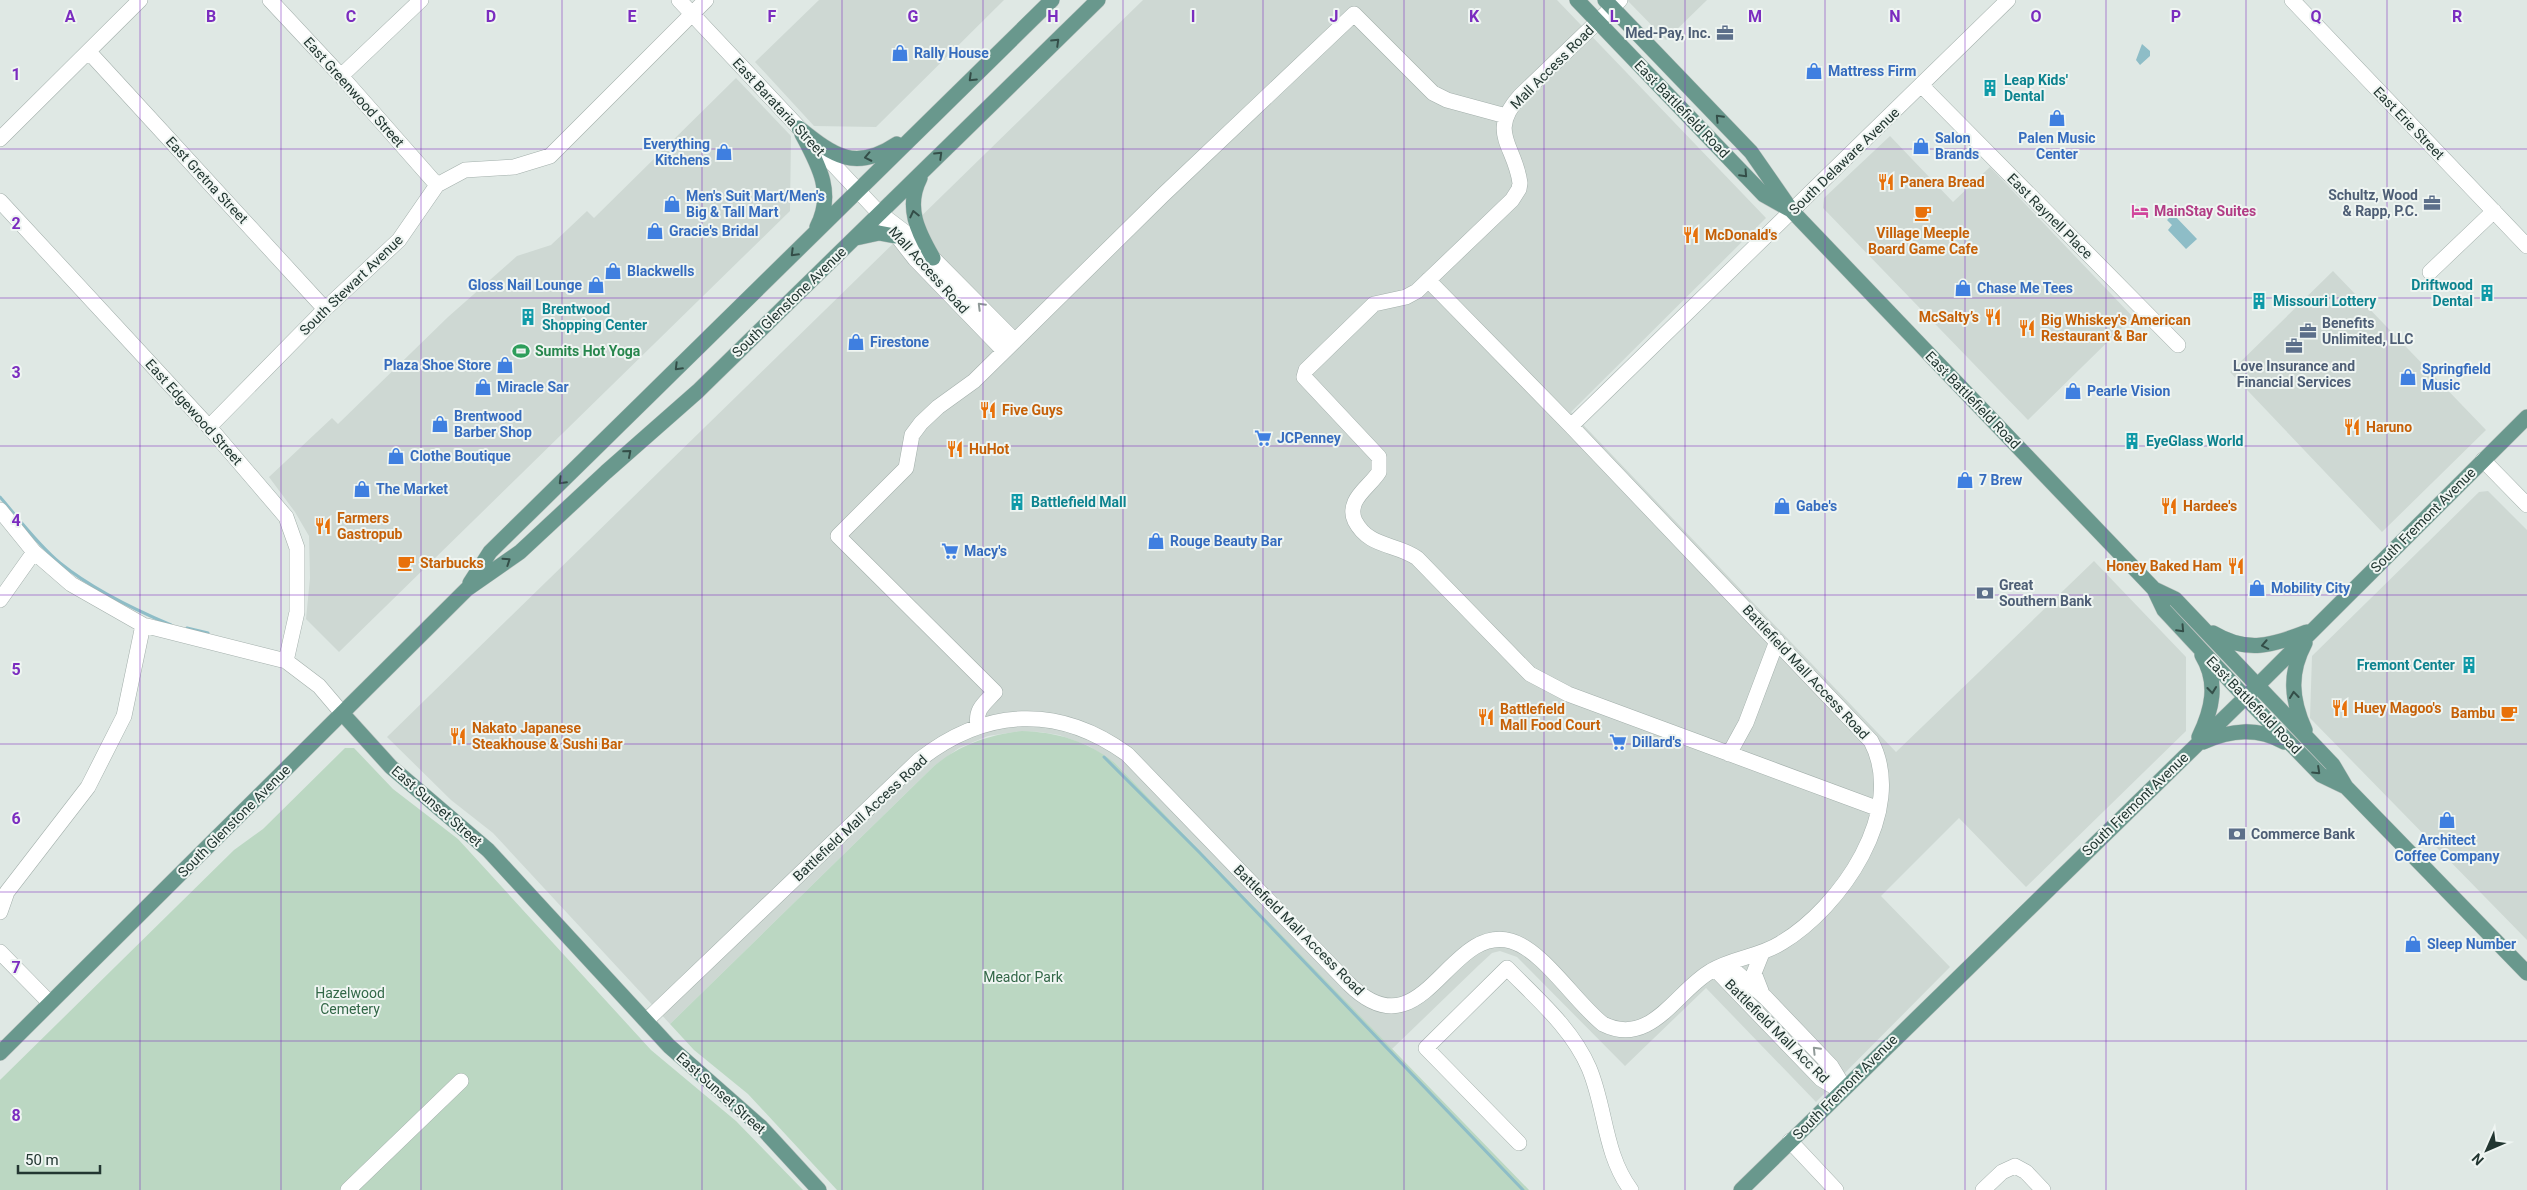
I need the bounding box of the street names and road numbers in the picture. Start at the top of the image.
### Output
street label: Mall Access Road [1507,22,1597,112]
street label: East Greenwood Street [300,34,408,151]
street label: East Barataria Street [730,55,829,159]
street label: East Battlefield Road [1631,57,1733,161]
street label: East Erie Street [2370,83,2448,163]
street label: South Delaware Avenue [1786,104,1902,218]
street label: East Gretna Street [163,133,252,227]
street label: East Raynell Place [2004,170,2096,262]
street label: Mall Access Road [886,223,972,317]
street label: South Stewart Avenue [296,232,406,338]
street label: South Glenstone Avenue [729,243,849,361]
street label: East Battlefield Road [1922,348,2024,452]
street label: East Edgewood Street [142,356,246,468]
street label: South Fremont Avenue [2367,464,2479,576]
street label: Battlefield Mall Access Road [1740,602,1872,742]
street label: East Battlefield Road [2203,653,2305,757]
street label: South Fremont Avenue [2079,749,2191,859]
street label: Battlefield Mall Access Road [790,752,930,884]
street label: South Glenstone Avenue [175,762,293,880]
street label: East Sunset Street [389,762,486,850]
street label: Battlefield Mall Access Road [1231,862,1367,998]
street label: Battlefield Mall Acc Rd [1722,976,1832,1086]
street label: South Fremont Avenue [1789,1031,1901,1143]
street label: East Sunset Street [673,1049,769,1137]

